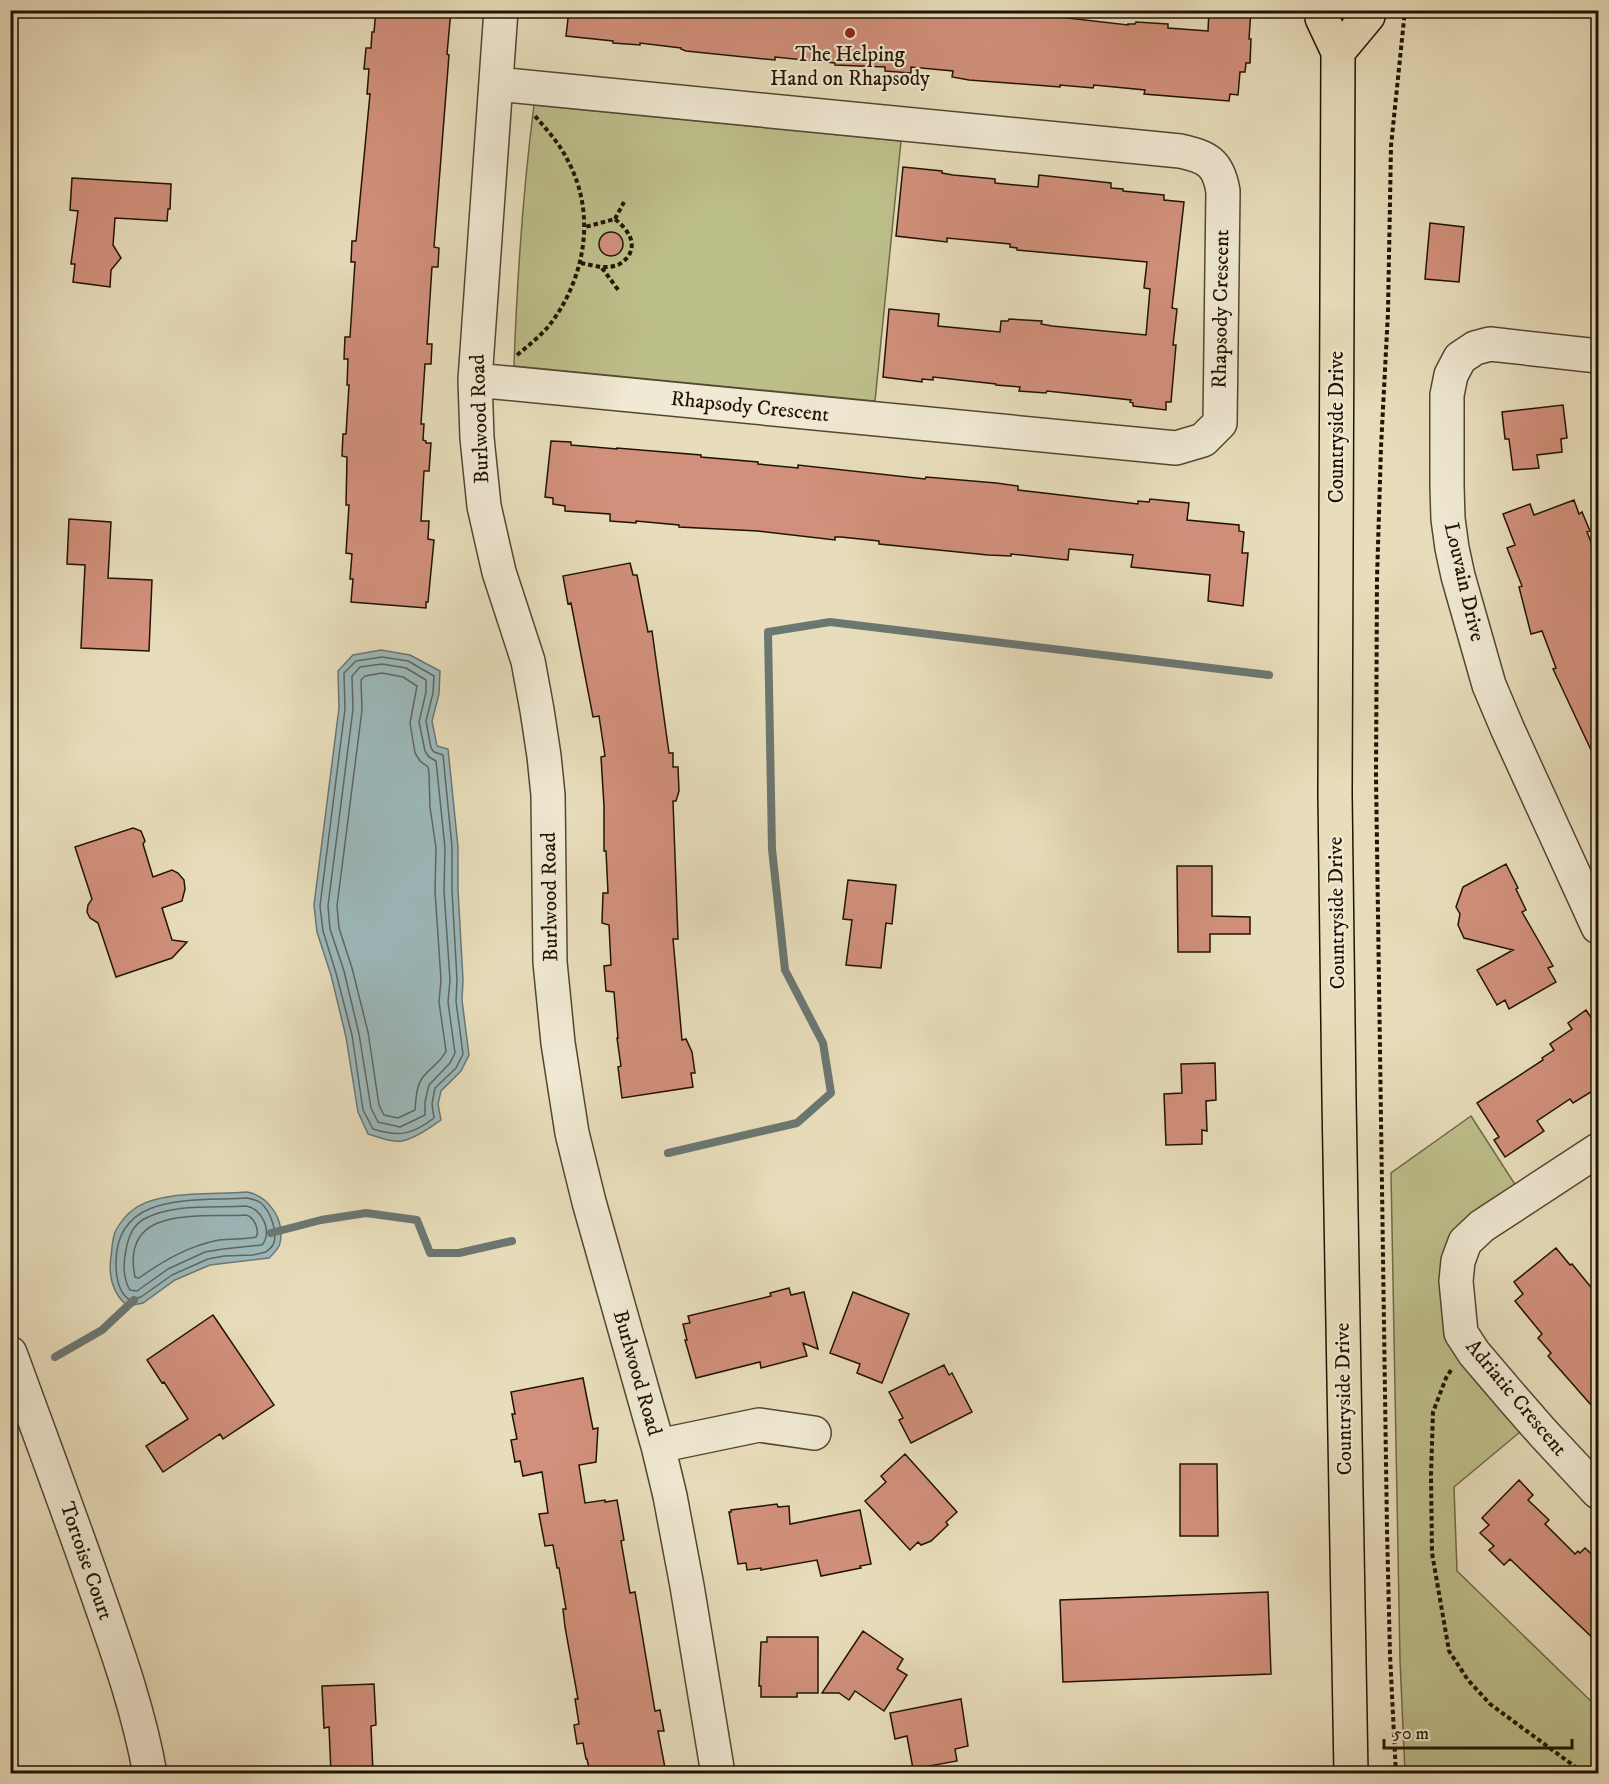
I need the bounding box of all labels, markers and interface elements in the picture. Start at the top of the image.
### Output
marker: The Helping Hand on Rhapsody [843,26,857,40]
place label: The Helping Hand on Rhapsody [770,42,931,92]
street label: Rhapsody Crescent [1207,229,1235,389]
street label: Countryside Drive [1324,350,1350,503]
street label: Burlwood Road [465,353,495,484]
street label: Rhapsody Crescent [669,386,831,428]
street label: Louvain Drive [1438,520,1490,644]
street label: Burlwood Road [536,831,564,962]
street label: Countryside Drive [1323,836,1351,989]
street label: Burlwood Road [607,1307,667,1439]
street label: Countryside Drive [1330,1322,1358,1475]
street label: Adriatic Crescent [1460,1334,1573,1462]
street label: Tortoise Court [54,1499,118,1624]
scale bar [1384,1712,1572,1750]
text: 50 m [1393,1723,1429,1745]

